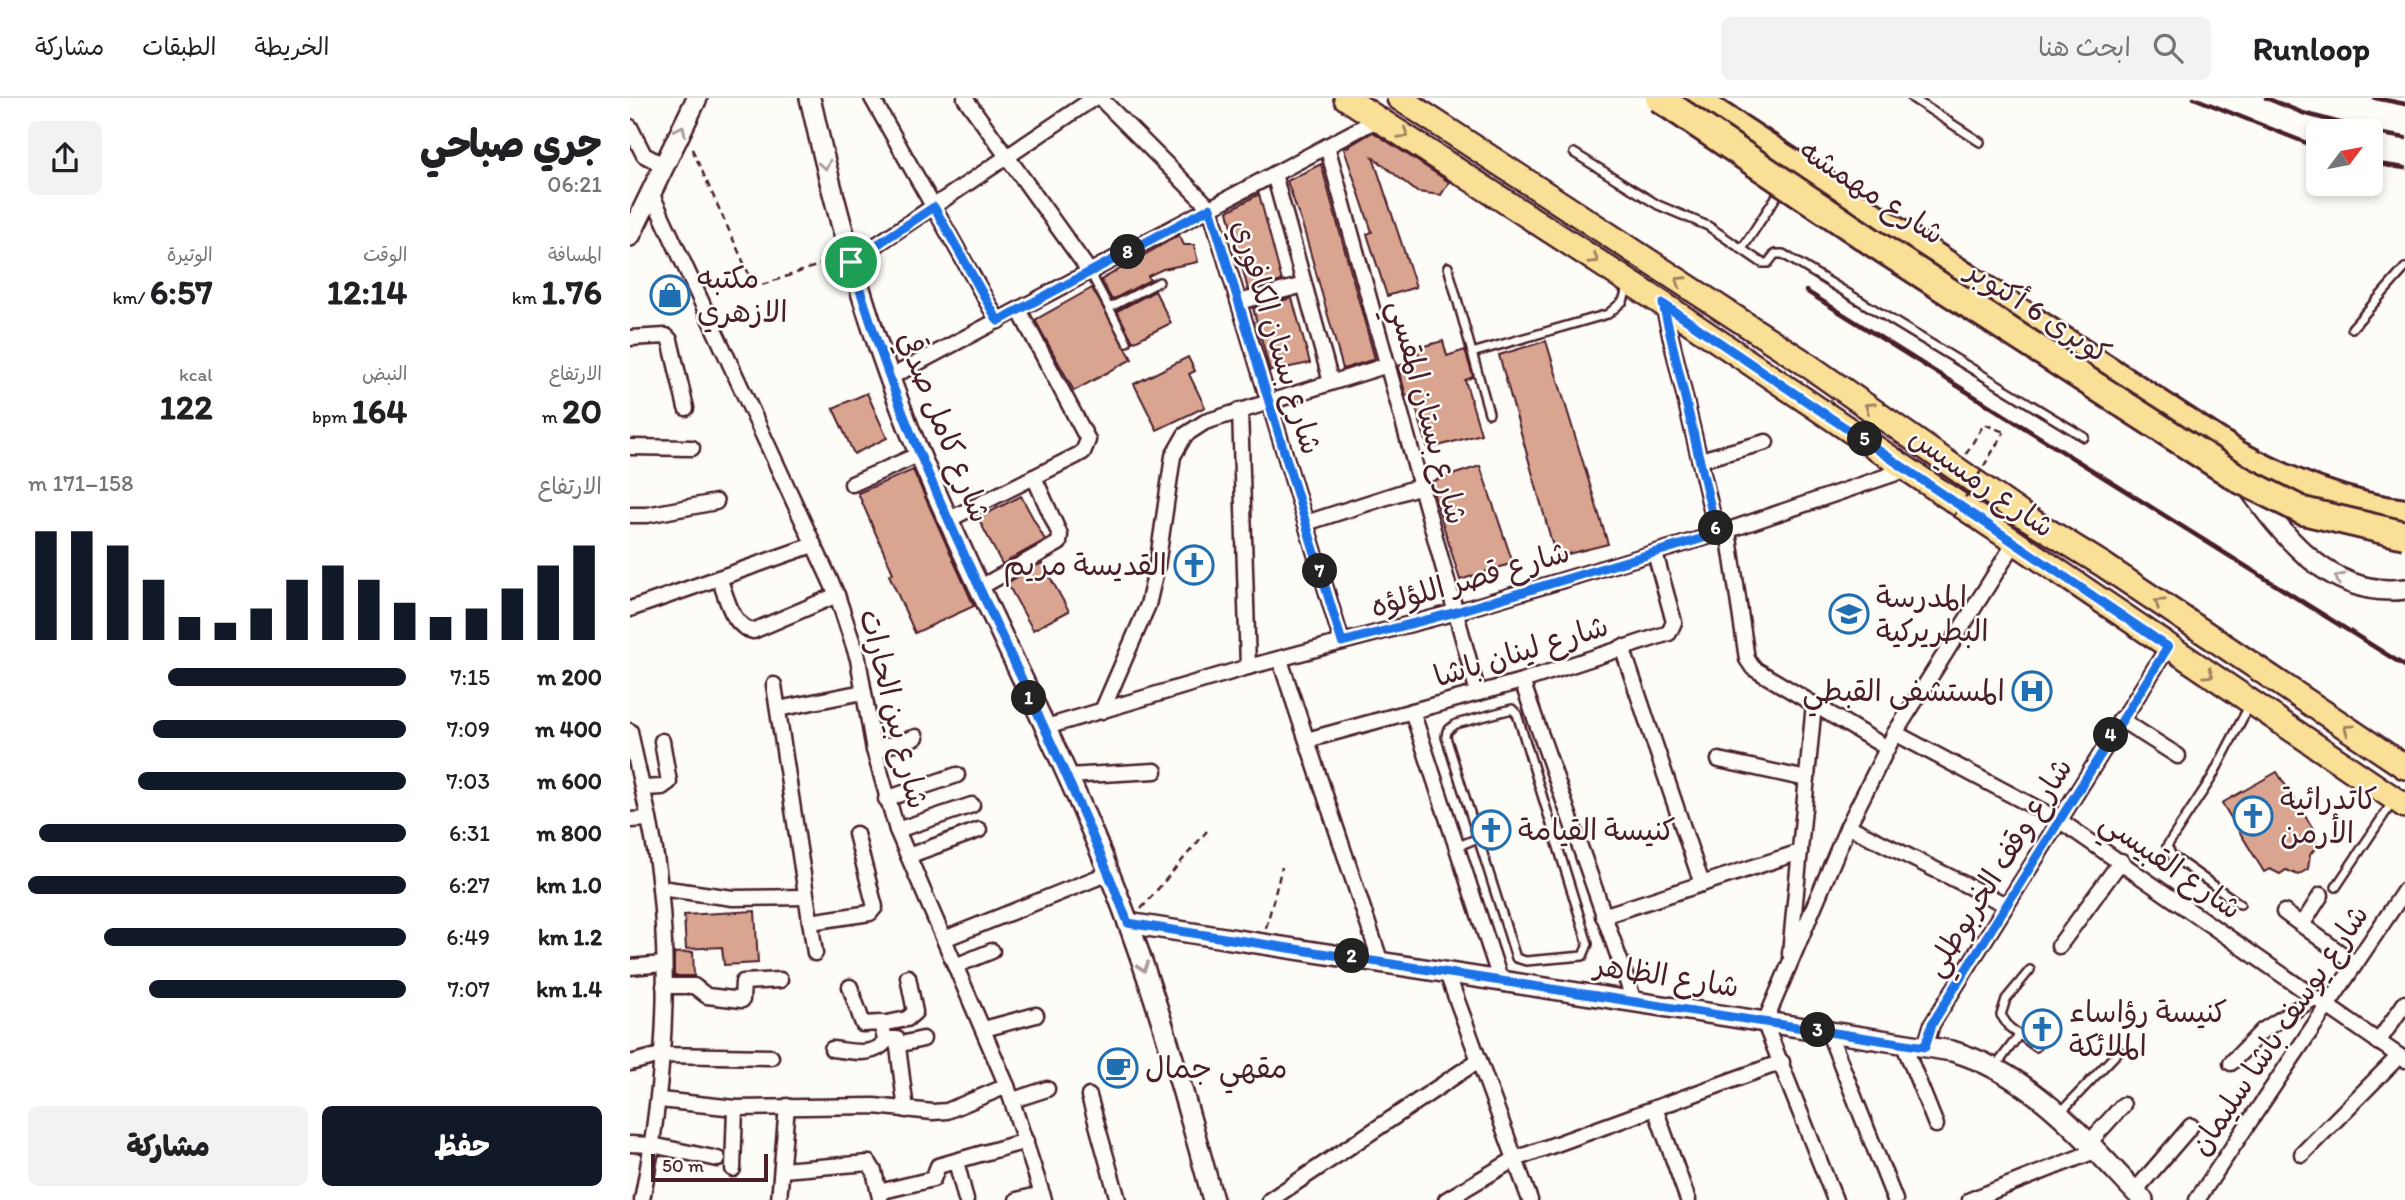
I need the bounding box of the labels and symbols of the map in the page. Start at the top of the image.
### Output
north arrow [2306,119,2384,196]
one-way arrow [673,125,687,137]
one-way arrow [1396,125,1409,138]
street label: شارع مهمشه [1791,131,1952,255]
one-way arrow [817,158,831,170]
street label: شارع بستان الكافوري [1221,215,1331,460]
pin [821,232,881,292]
pin: 8 [1110,234,1146,270]
street label: كوبرى 6 أكتوبر [1957,250,2118,373]
one-way arrow [1586,251,1599,263]
place label: مكتبه الازهري [697,259,788,333]
shop icon: مكتبه الازهري [649,274,691,316]
one-way arrow [1675,277,1688,289]
street label: شارع بستان المقسي [1373,295,1476,530]
street label: شارع كامل صدقي [887,326,1000,529]
one-way arrow [1864,403,1877,415]
street label: شارع رمسيس [1901,418,2062,548]
pin: 5 [1848,422,1882,456]
pin: 6 [1698,510,1734,546]
street label: شارع قصر اللؤلؤه [1366,532,1575,628]
church icon: القديسة مريم [1173,544,1215,586]
place label: القديسة مريم [1003,546,1167,587]
pin: 7 [1302,554,1338,588]
one-way arrow [2334,572,2346,586]
place label: المدرسة البطريركية [1876,578,1989,649]
school or university icon: المدرسة البطريركية [1828,593,1870,635]
one-way arrow [2154,599,2167,611]
street label: شارع بين الحارات [849,605,937,813]
street label: شارع لينان باشا [1429,606,1613,697]
one-way arrow [2201,666,2214,679]
hospital icon: المستشفى القبطي [2011,670,2053,712]
place label: المستشفى القبطي [1802,672,2005,717]
pin: 1 [1012,680,1046,716]
pin: 4 [2094,718,2128,752]
one-way arrow [2343,725,2356,738]
street label: شارع وقف الخربوطلي [1915,750,2087,987]
place label: كاتدرائية الأرمن [2280,780,2378,851]
church icon: كاتدرائية الأرمن [2232,795,2274,837]
street label: شارع القبيسي [2089,802,2249,933]
church icon: كنيسة القيامة [1470,809,1512,851]
place label: كنيسة القيامة [1518,811,1676,848]
street label: شارع يوسف باشا سليمان [2181,897,2379,1164]
pin: 2 [1334,938,1370,974]
street label: شارع الظاهر [1589,945,1742,1008]
one-way arrow [1135,960,1149,972]
place label: كنيسة رؤاساء الملائكة [2069,993,2227,1064]
church icon: كنيسة رؤاساء الملائكة [2021,1008,2063,1050]
pin: 3 [1800,1012,1836,1048]
cafe icon: مقهي جمال [1097,1047,1139,1089]
place label: مقهي جمال [1145,1049,1287,1094]
scale bar [651,1151,768,1183]

